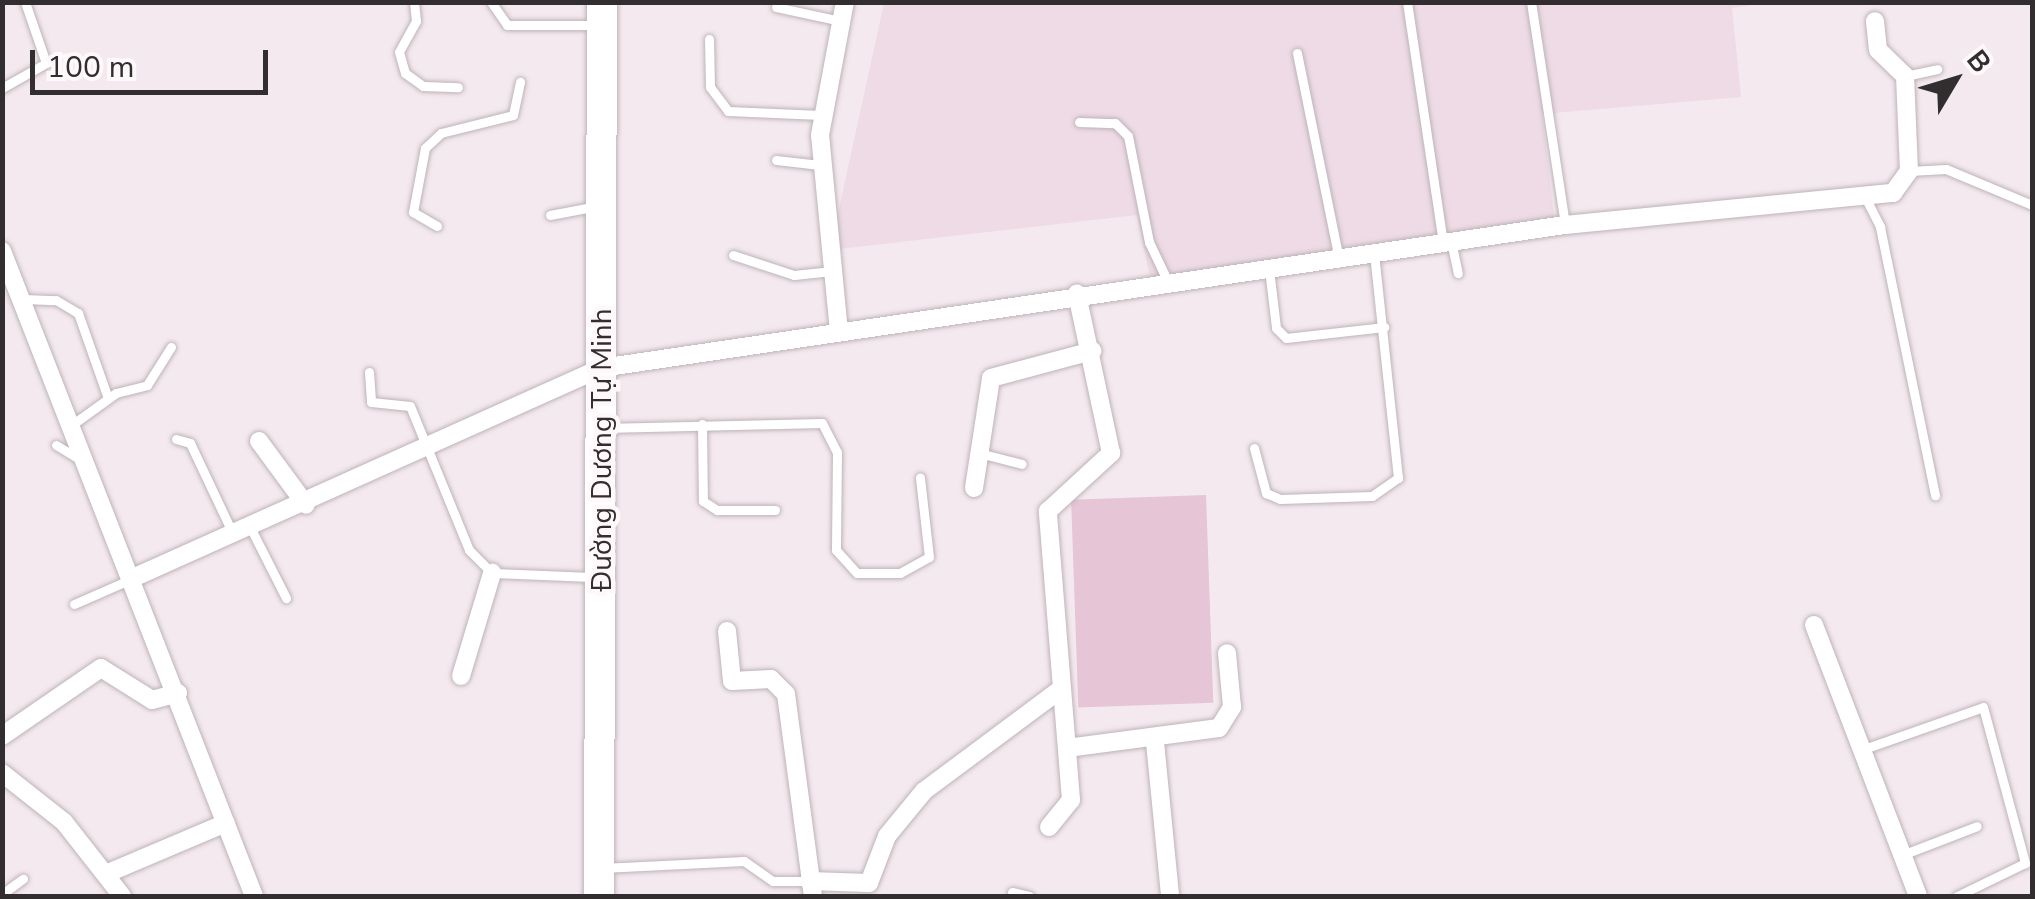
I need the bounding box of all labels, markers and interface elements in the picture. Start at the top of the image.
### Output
scale bar [35,30,272,92]
north arrow [1905,30,2005,130]
text: B [1958,42,2000,81]
text: 100 m [47,47,134,88]
street label: Đường Dương Tự Minh [585,308,619,592]

